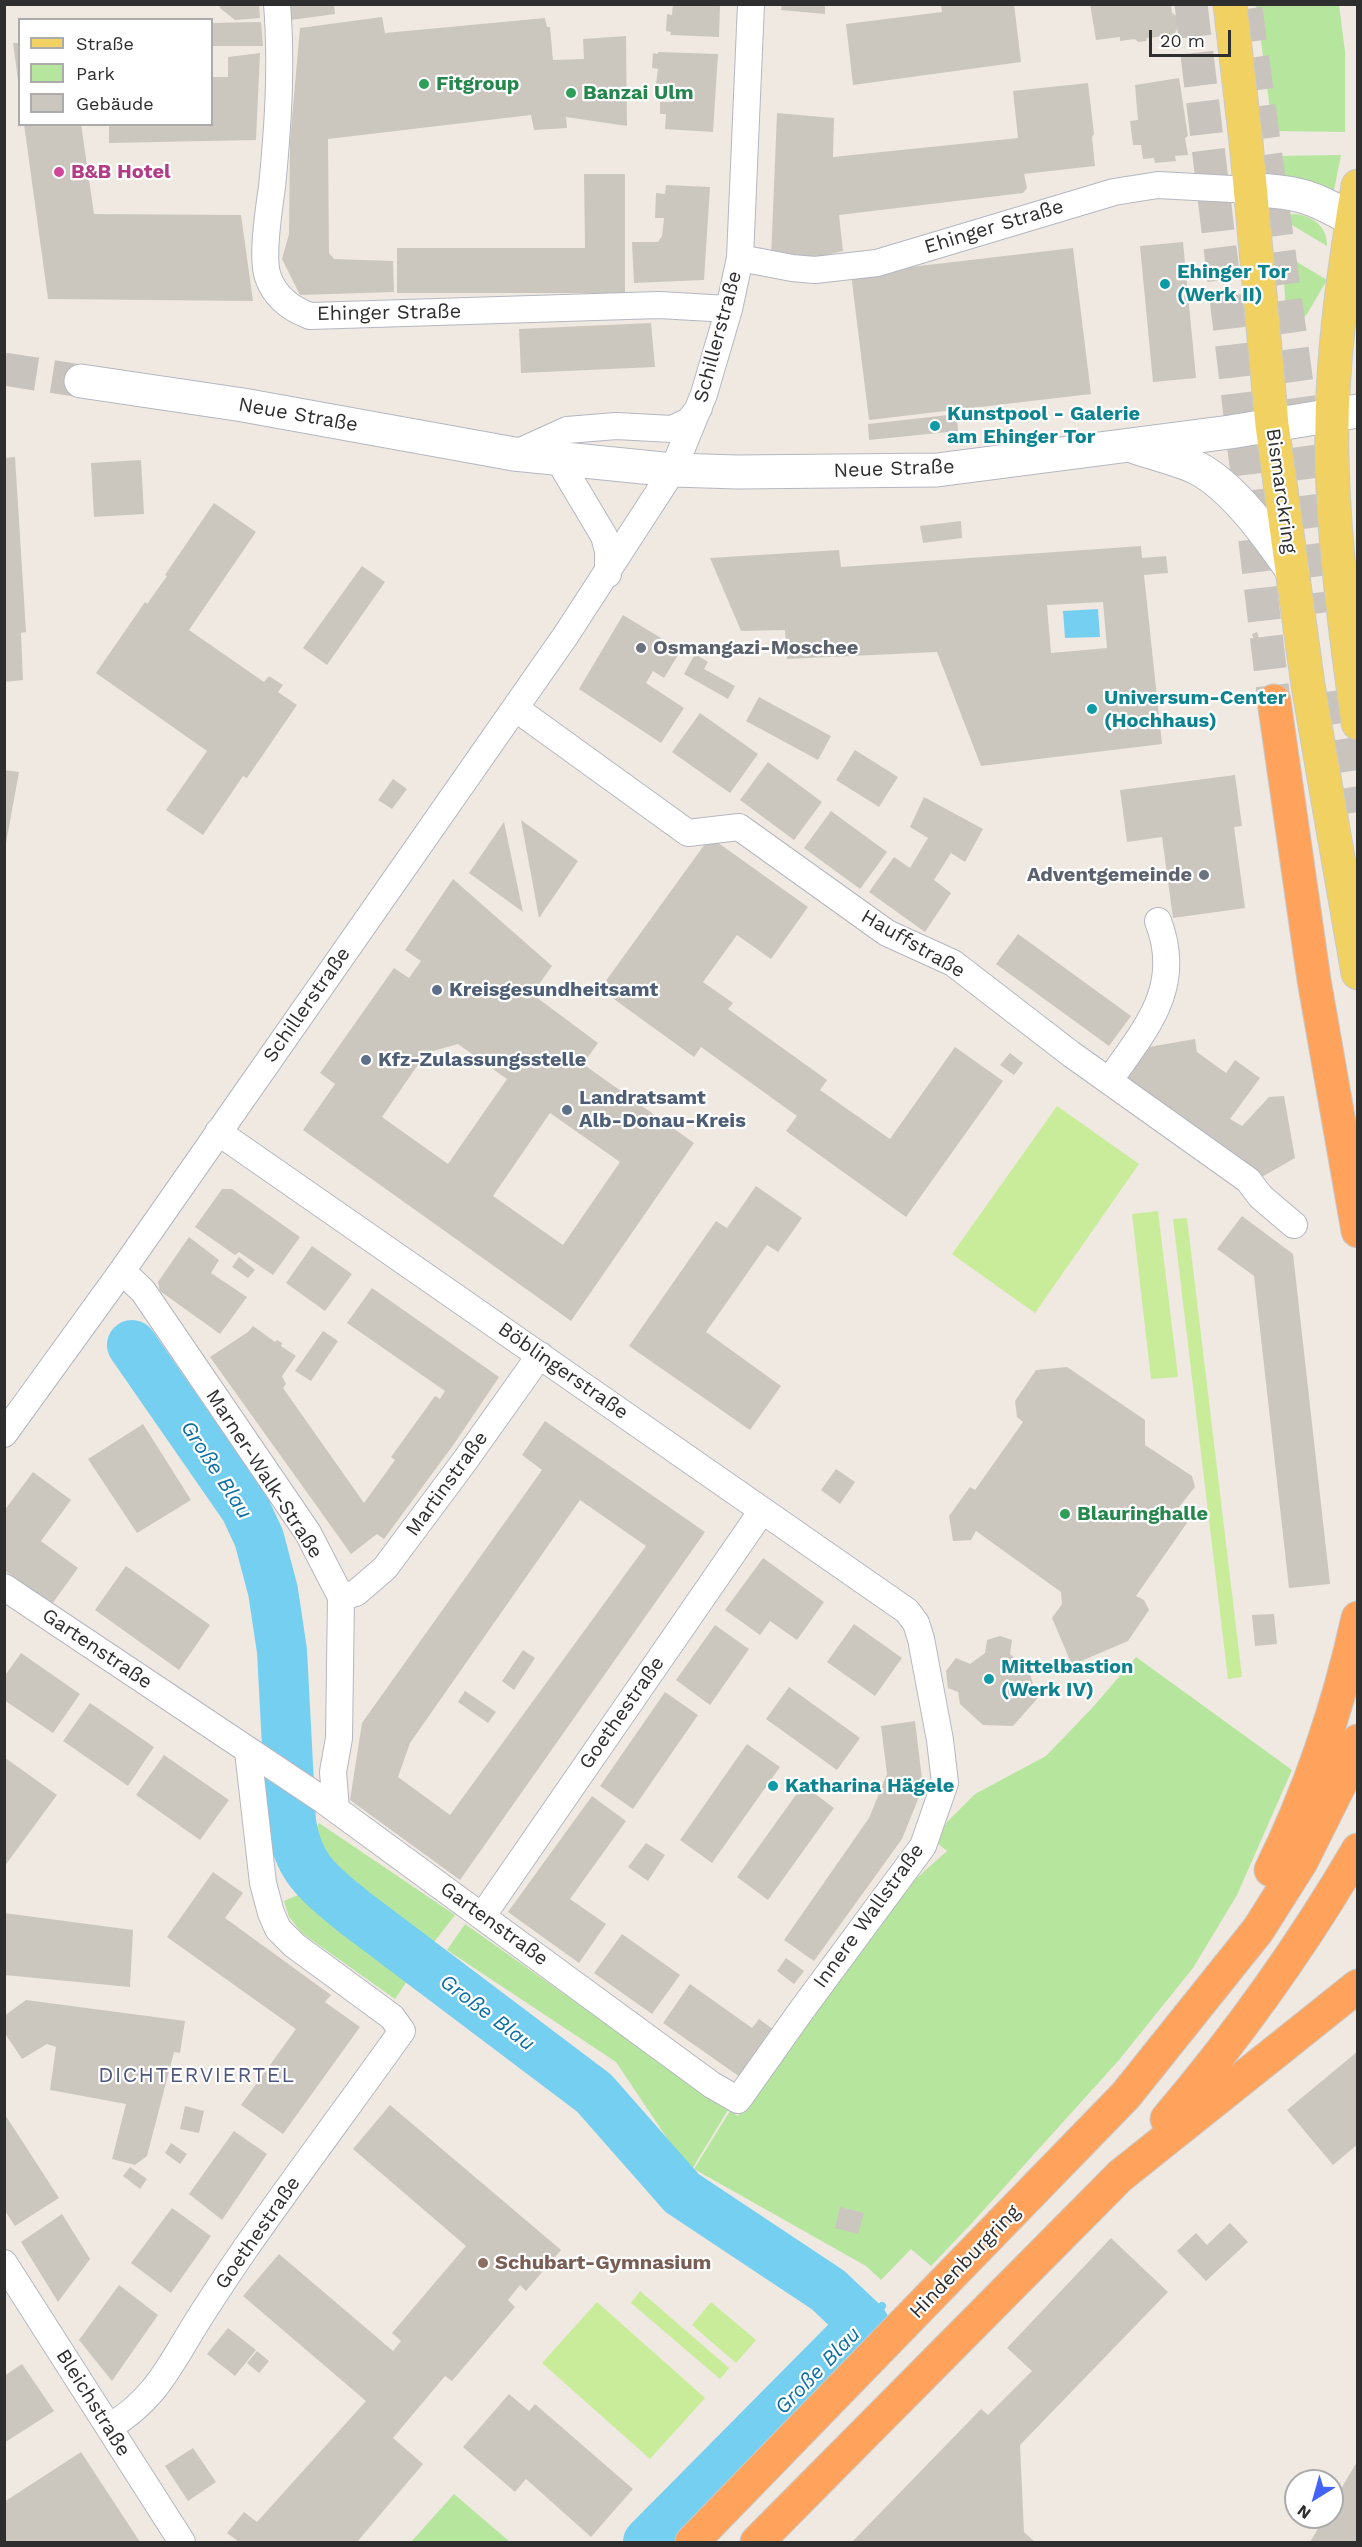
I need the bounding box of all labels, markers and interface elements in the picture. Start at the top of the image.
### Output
legend [18,18,213,126]
scale bar [1152,18,1234,56]
text: 20 m [1160,30,1205,51]
text: Straße [76,33,134,54]
text: Park [76,63,115,84]
place label: Fitgroup [436,72,519,96]
marker: Fitgroup [417,77,431,91]
place label: Banzai Ulm [583,81,694,105]
marker: Banzai Ulm [564,86,578,100]
text: Gebäude [76,93,154,114]
place label: B&B Hotel [71,160,171,184]
marker: B&B Hotel [52,165,66,179]
street label: Ehinger Straße [922,194,1066,260]
place label: Ehinger Tor (Werk II) [1177,260,1289,307]
street label: Schillerstraße [689,269,747,405]
marker: Ehinger Tor (Werk II) [1158,277,1172,291]
street label: Ehinger Straße [317,300,461,326]
street label: Neue Straße [236,393,360,437]
place label: Kunstpool - Galerie am Ehinger Tor [947,402,1140,449]
marker: Kunstpool - Galerie am Ehinger Tor [928,419,942,433]
street label: Bismarckring [1260,427,1302,555]
street label: Neue Straße [833,455,955,483]
place label: Osmangazi-Moschee [653,636,858,660]
marker: Osmangazi-Moschee [634,641,648,655]
place label: Universum-Center (Hochhaus) [1104,686,1286,733]
marker: Universum-Center (Hochhaus) [1085,702,1099,716]
place label: Adventgemeinde [1027,863,1192,887]
marker: Adventgemeinde [1197,868,1211,882]
street label: Hauffstraße [857,905,969,983]
street label: Schillerstraße [258,943,356,1067]
place label: Kreisgesundheitsamt [449,978,658,1002]
marker: Kreisgesundheitsamt [430,983,444,997]
place label: Kfz-Zulassungsstelle [378,1048,586,1072]
marker: Kfz-Zulassungsstelle [359,1053,373,1067]
place label: Landratsamt Alb-Donau-Kreis [579,1086,746,1133]
marker: Landratsamt Alb-Donau-Kreis [560,1103,574,1117]
street label: Böblingerstraße [493,1317,633,1425]
street label: Marner-Walk-Straße [200,1385,328,1563]
water label: Große Blau [175,1416,257,1524]
street label: Martinstraße [401,1427,493,1541]
place label: Blauringhalle [1077,1502,1208,1526]
marker: Blauringhalle [1058,1507,1072,1521]
street label: Gartenstraße [37,1603,157,1695]
street label: Goethestraße [574,1652,670,1774]
place label: Mittelbastion (Werk IV) [1001,1655,1134,1702]
marker: Mittelbastion (Werk IV) [982,1672,996,1686]
place label: Katharina Hägele [785,1774,954,1798]
marker: Katharina Hägele [766,1779,780,1793]
street label: Innere Wallstraße [809,1839,929,1993]
street label: Gartenstraße [435,1877,553,1971]
water label: Große Blau [435,1969,539,2057]
district label: DICHTERVIERTEL [98,2063,296,2089]
street label: Goethestraße [210,2172,306,2294]
street label: Hindenburgring [905,2200,1025,2324]
place label: Schubart-Gymnasium [495,2251,711,2275]
marker: Schubart-Gymnasium [476,2256,490,2270]
water label: Große Blau [770,2322,866,2420]
street label: Bleichstraße [51,2345,135,2461]
north arrow [1284,2469,1344,2529]
text: N [1294,2501,1315,2523]

